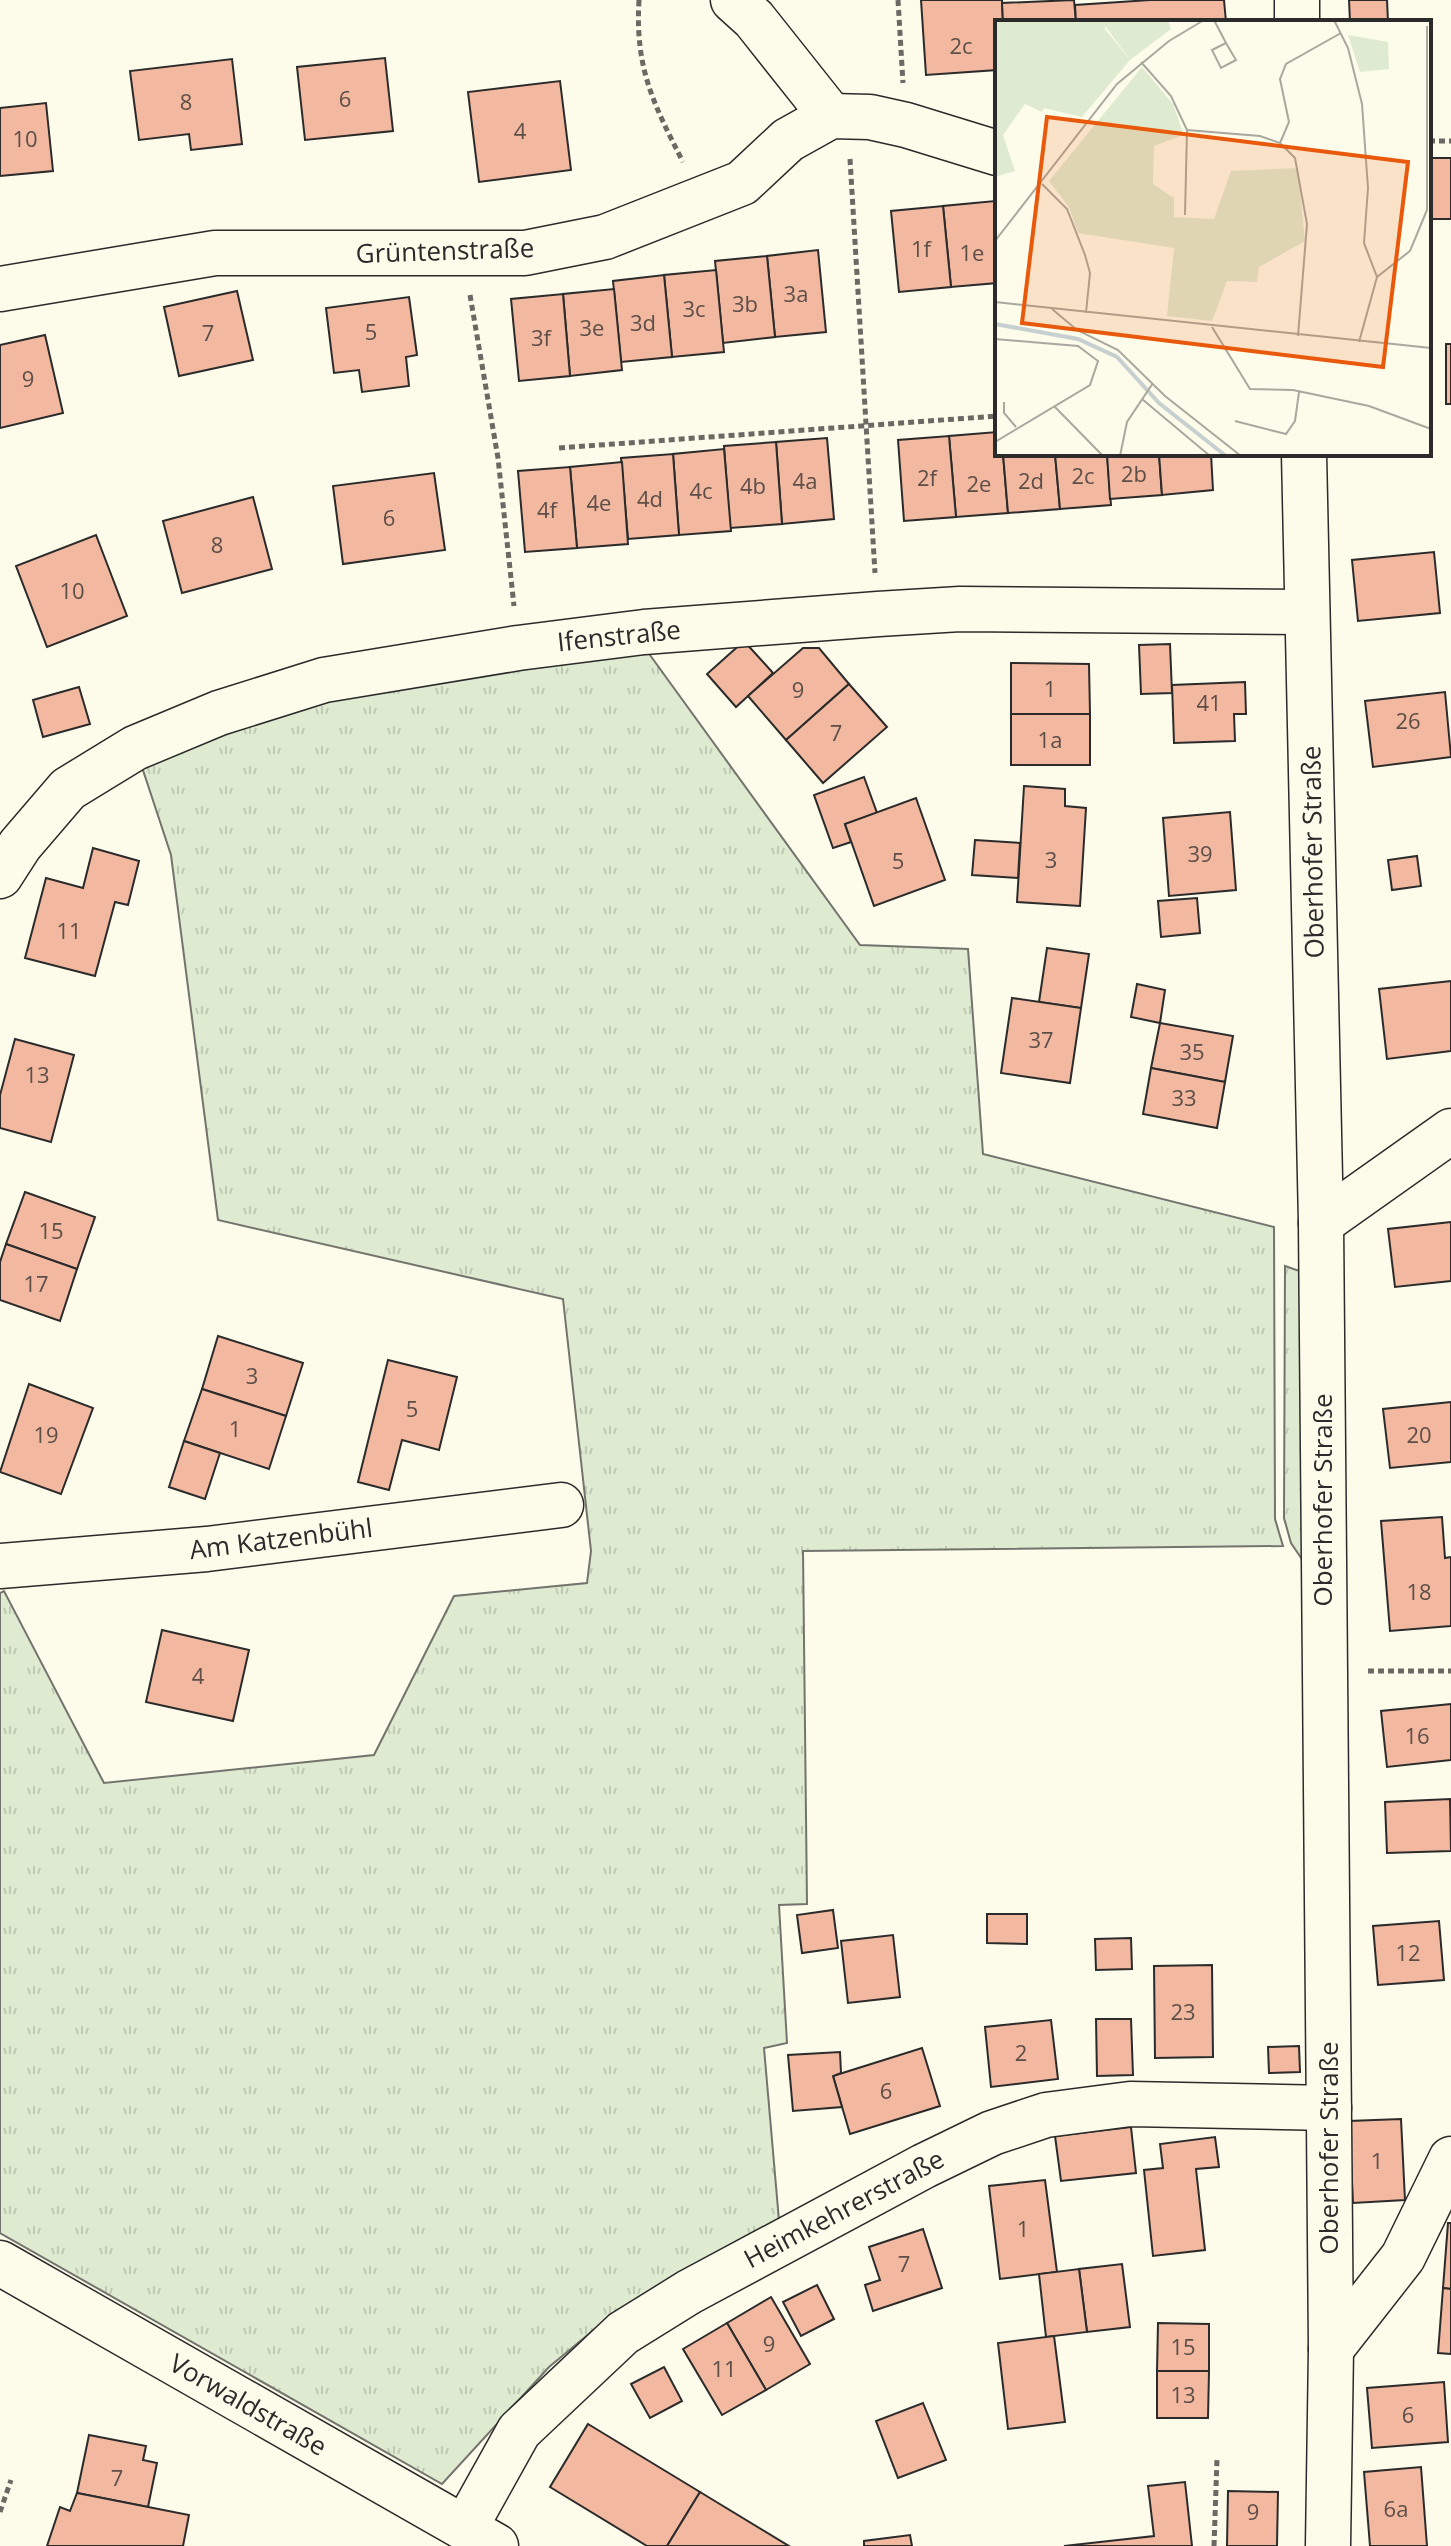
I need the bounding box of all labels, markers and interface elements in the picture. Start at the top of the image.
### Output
inset map [995,20,1431,456]
house number: 2c [949,30,973,60]
house number: 6 [339,83,351,113]
house number: 8 [180,86,192,116]
house number: 4 [514,115,527,145]
house number: 10 [12,123,38,153]
street label: Grüntenstraße [355,229,535,271]
house number: 1f [911,233,933,263]
house number: 1e [960,237,984,267]
house number: 3a [784,278,808,308]
house number: 3b [732,288,758,318]
house number: 3c [682,293,706,323]
house number: 3d [630,307,656,337]
house number: 3e [580,312,604,342]
house number: 5 [365,316,377,346]
house number: 7 [202,317,214,347]
house number: 3f [531,322,553,352]
house number: 9 [22,363,34,393]
house number: 2b [1121,458,1147,488]
house number: 2c [1071,460,1095,490]
house number: 2f [917,462,939,492]
house number: 4a [793,465,817,495]
house number: 2d [1018,465,1044,495]
house number: 2e [967,468,991,498]
house number: 4b [740,470,766,500]
house number: 4c [689,475,713,505]
house number: 4d [637,483,663,513]
house number: 4e [587,487,611,517]
house number: 4f [537,494,559,524]
house number: 6 [383,502,395,532]
house number: 8 [211,529,223,559]
house number: 10 [59,575,85,605]
street label: Ifenstraße [555,611,682,659]
house number: 1 [1044,673,1056,703]
house number: 9 [792,674,804,704]
house number: 41 [1196,687,1222,717]
house number: 26 [1395,705,1421,735]
house number: 7 [830,717,842,747]
house number: 1a [1038,724,1062,754]
street label: Oberhofer Straße [1292,745,1332,959]
house number: 39 [1187,838,1213,868]
house number: 3 [1045,844,1057,874]
house number: 5 [892,845,904,875]
house number: 11 [56,915,82,945]
house number: 37 [1028,1024,1054,1054]
house number: 35 [1179,1036,1205,1066]
house number: 13 [24,1059,50,1089]
house number: 33 [1171,1082,1197,1112]
house number: 15 [38,1215,64,1245]
house number: 17 [23,1268,49,1298]
house number: 3 [246,1360,258,1390]
house number: 5 [406,1393,418,1423]
street label: Oberhofer Straße [1304,1393,1340,1607]
house number: 1 [229,1413,241,1443]
house number: 19 [33,1419,59,1449]
house number: 20 [1406,1419,1432,1449]
street label: Am Katzenbühl [187,1509,374,1567]
house number: 18 [1406,1576,1432,1606]
house number: 4 [192,1660,205,1690]
house number: 16 [1404,1720,1430,1750]
house number: 12 [1395,1937,1421,1967]
house number: 23 [1170,1996,1196,2026]
house number: 2 [1015,2037,1027,2067]
street label: Oberhofer Straße [1310,2041,1346,2255]
house number: 6 [880,2075,892,2105]
street label: Heimkehrerstraße [737,2140,950,2276]
house number: 1 [1371,2145,1383,2175]
house number: 1 [1017,2213,1029,2243]
house number: 7 [898,2248,910,2278]
house number: 9 [763,2328,775,2358]
house number: 15 [1170,2331,1196,2361]
street label: Vorwaldstraße [163,2344,334,2464]
house number: 11 [711,2353,737,2383]
house number: 13 [1170,2379,1196,2409]
house number: 6 [1402,2399,1414,2429]
house number: 7 [111,2462,123,2492]
house number: 6a [1384,2493,1408,2523]
house number: 9 [1247,2496,1259,2526]

